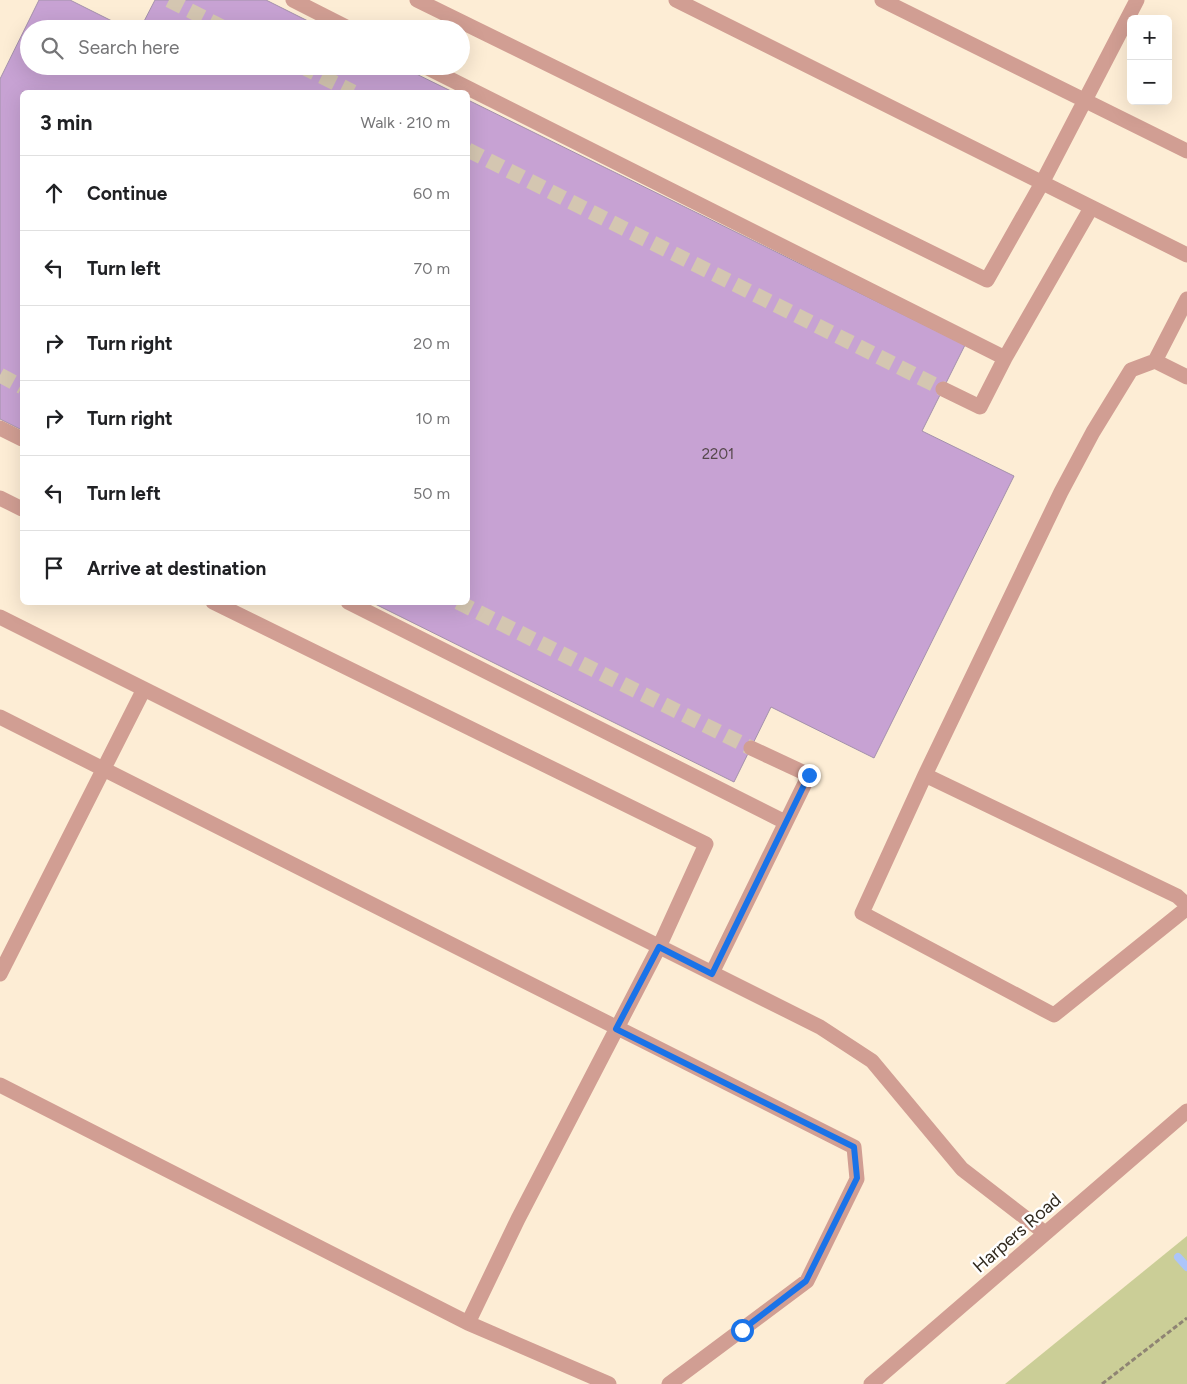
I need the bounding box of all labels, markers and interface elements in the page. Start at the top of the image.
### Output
map controls [1127,15,1172,105]
button: + [1127,15,1172,60]
search box [20,20,470,75]
icon: search [38,34,66,62]
text: Search here [78,36,180,59]
button: − [1127,60,1172,105]
text: 3 min [40,110,92,135]
text: Walk · 210 m [361,113,450,132]
icon: ahead [40,179,68,207]
text: Continue [87,182,167,205]
text: 60 m [413,184,450,203]
icon: left [40,254,68,282]
text: Turn left [87,257,161,280]
text: 70 m [414,259,450,278]
icon: right [40,329,68,357]
text: Turn right [87,332,173,355]
text: 20 m [413,334,450,353]
icon: right [40,404,68,432]
text: Turn right [87,407,173,430]
text: 10 m [416,409,450,428]
house number: 2201 [702,445,734,463]
icon: left [40,479,68,507]
text: Turn left [87,482,161,505]
text: 50 m [413,484,450,503]
icon: arrive [40,554,68,582]
text: Arrive at destination [87,557,266,580]
route end [798,764,821,787]
street label: Harpers Road [968,1189,1066,1277]
route start [731,1319,754,1342]

